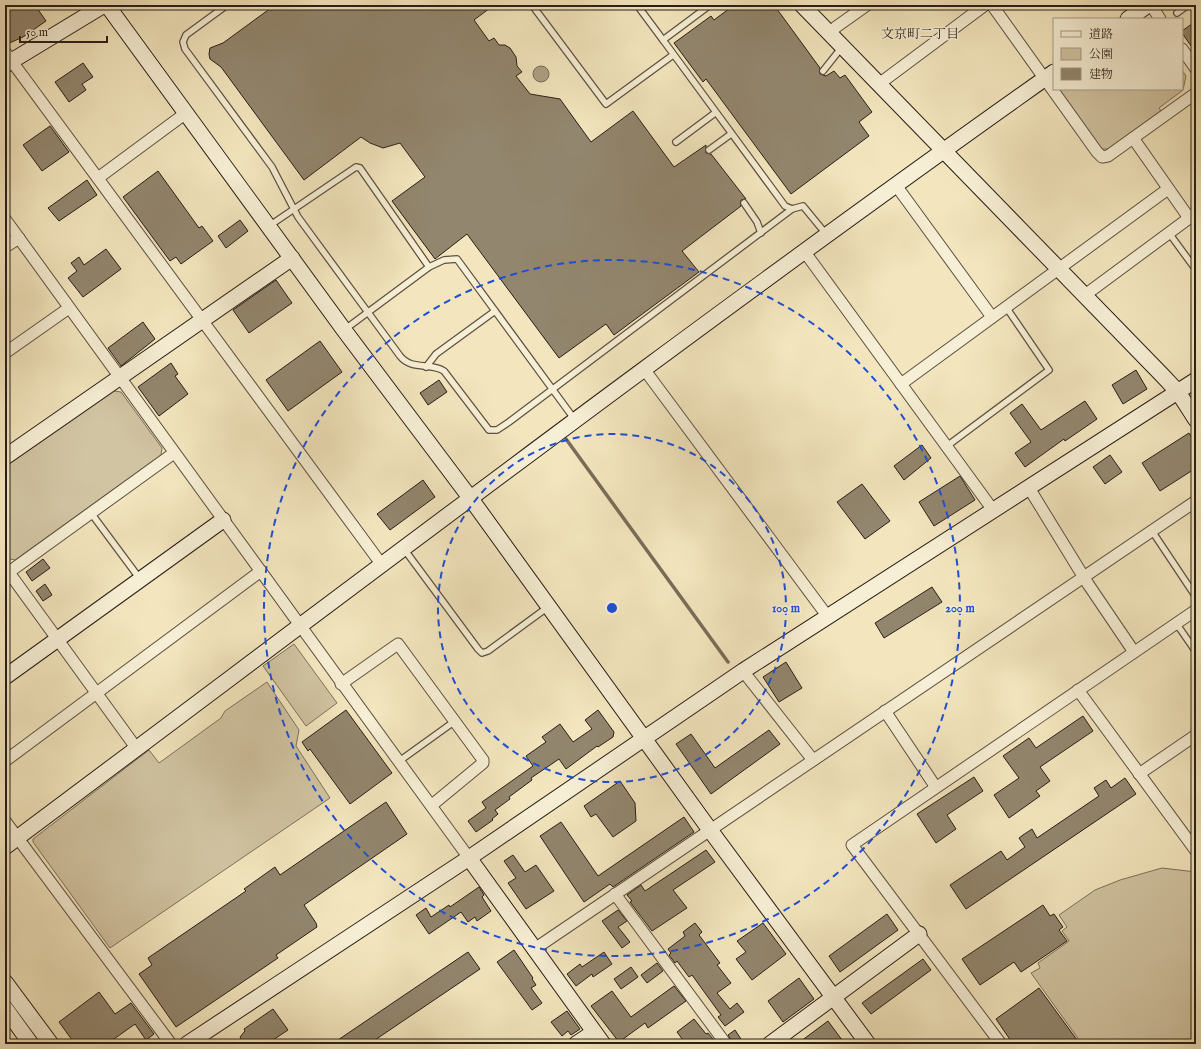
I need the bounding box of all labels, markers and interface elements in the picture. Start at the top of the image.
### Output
scale bar [20,18,107,44]
legend [1053,18,1183,90]
text: 50 m [26,25,48,40]
district label: 文京町二丁目 [881,26,959,43]
text: 道路 [1089,27,1113,42]
text: 公園 [1089,47,1113,62]
text: 建物 [1089,67,1113,82]
centre of rings [605,601,619,615]
text: 100 m [772,601,801,616]
text: 200 m [945,601,975,616]

